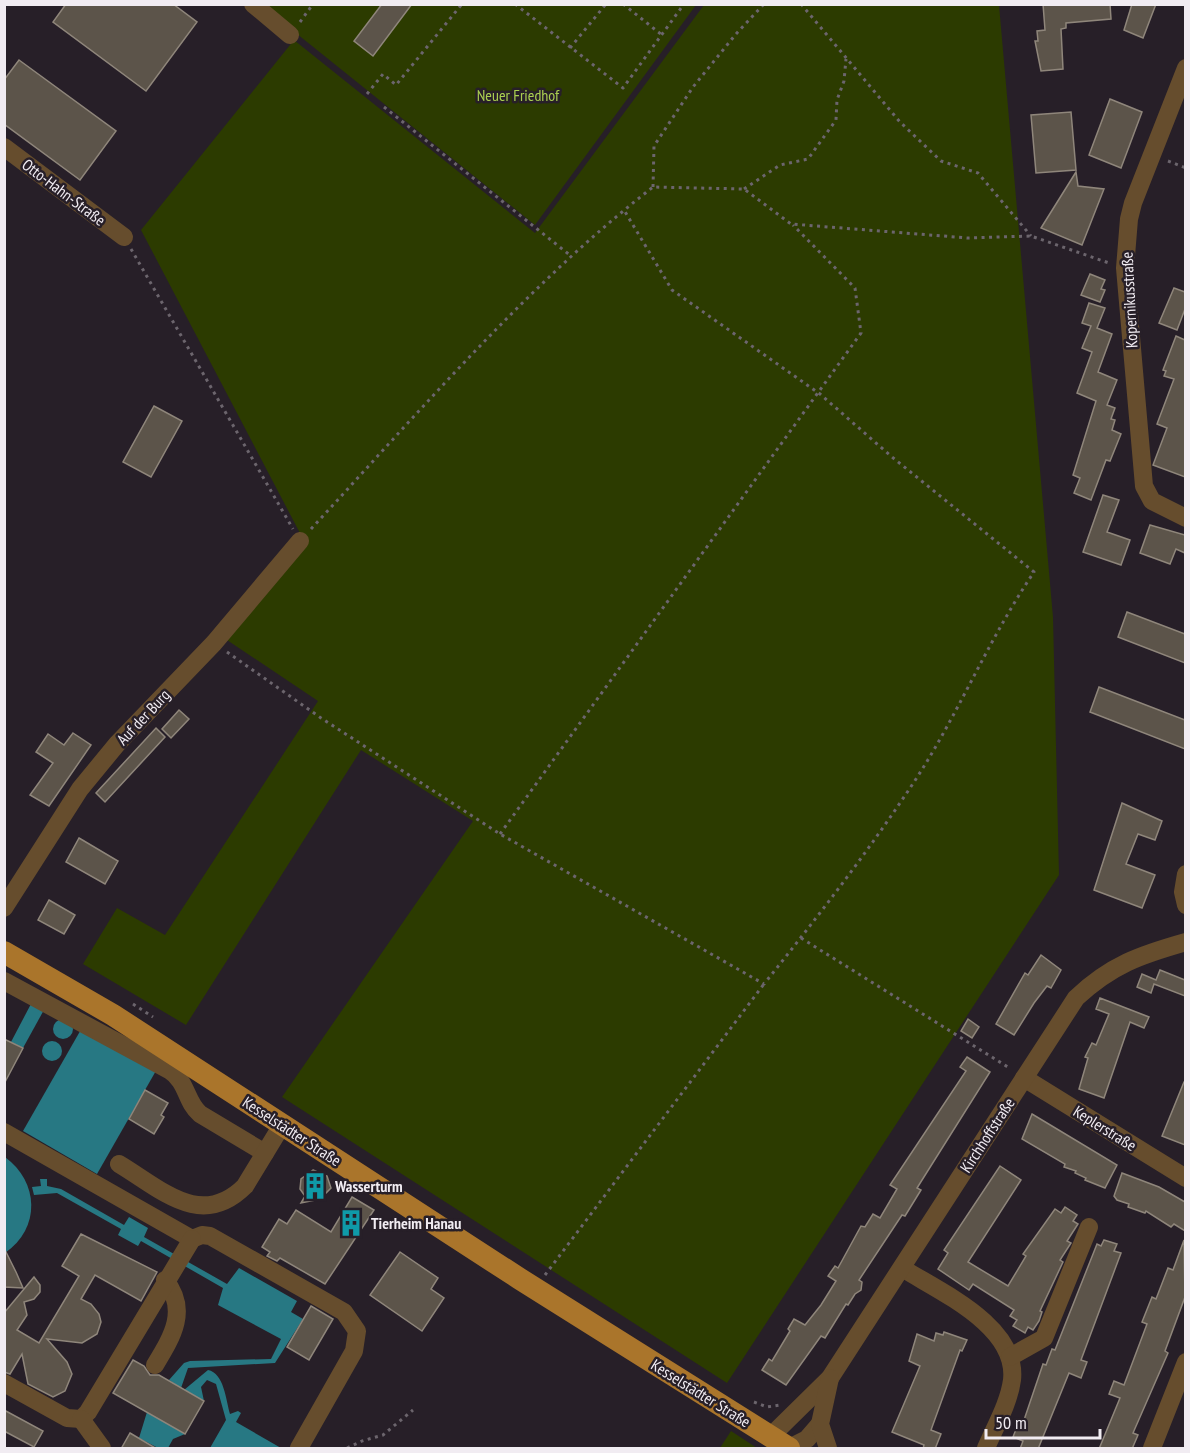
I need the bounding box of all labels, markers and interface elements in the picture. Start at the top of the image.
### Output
park label: Neuer Friedhof [477,85,560,105]
street label: Otto-Hahn-Straße [18,154,110,230]
street label: Kopernikusstraße [1116,251,1142,349]
street label: Auf der Burg [112,685,174,749]
street label: Kesselstädter Straße [239,1092,345,1170]
street label: Kirchhoffstraße [955,1094,1019,1176]
street label: Keplerstraße [1070,1101,1140,1155]
building icon: Wasserturm [300,1171,330,1201]
place label: Wasserturm [334,1176,403,1196]
building icon: Tierheim Hanau [336,1208,366,1238]
place label: Tierheim Hanau [371,1213,461,1233]
street label: Kesselstädter Straße [648,1355,754,1431]
scale bar [986,1402,1100,1440]
text: 50 m [995,1411,1027,1434]

